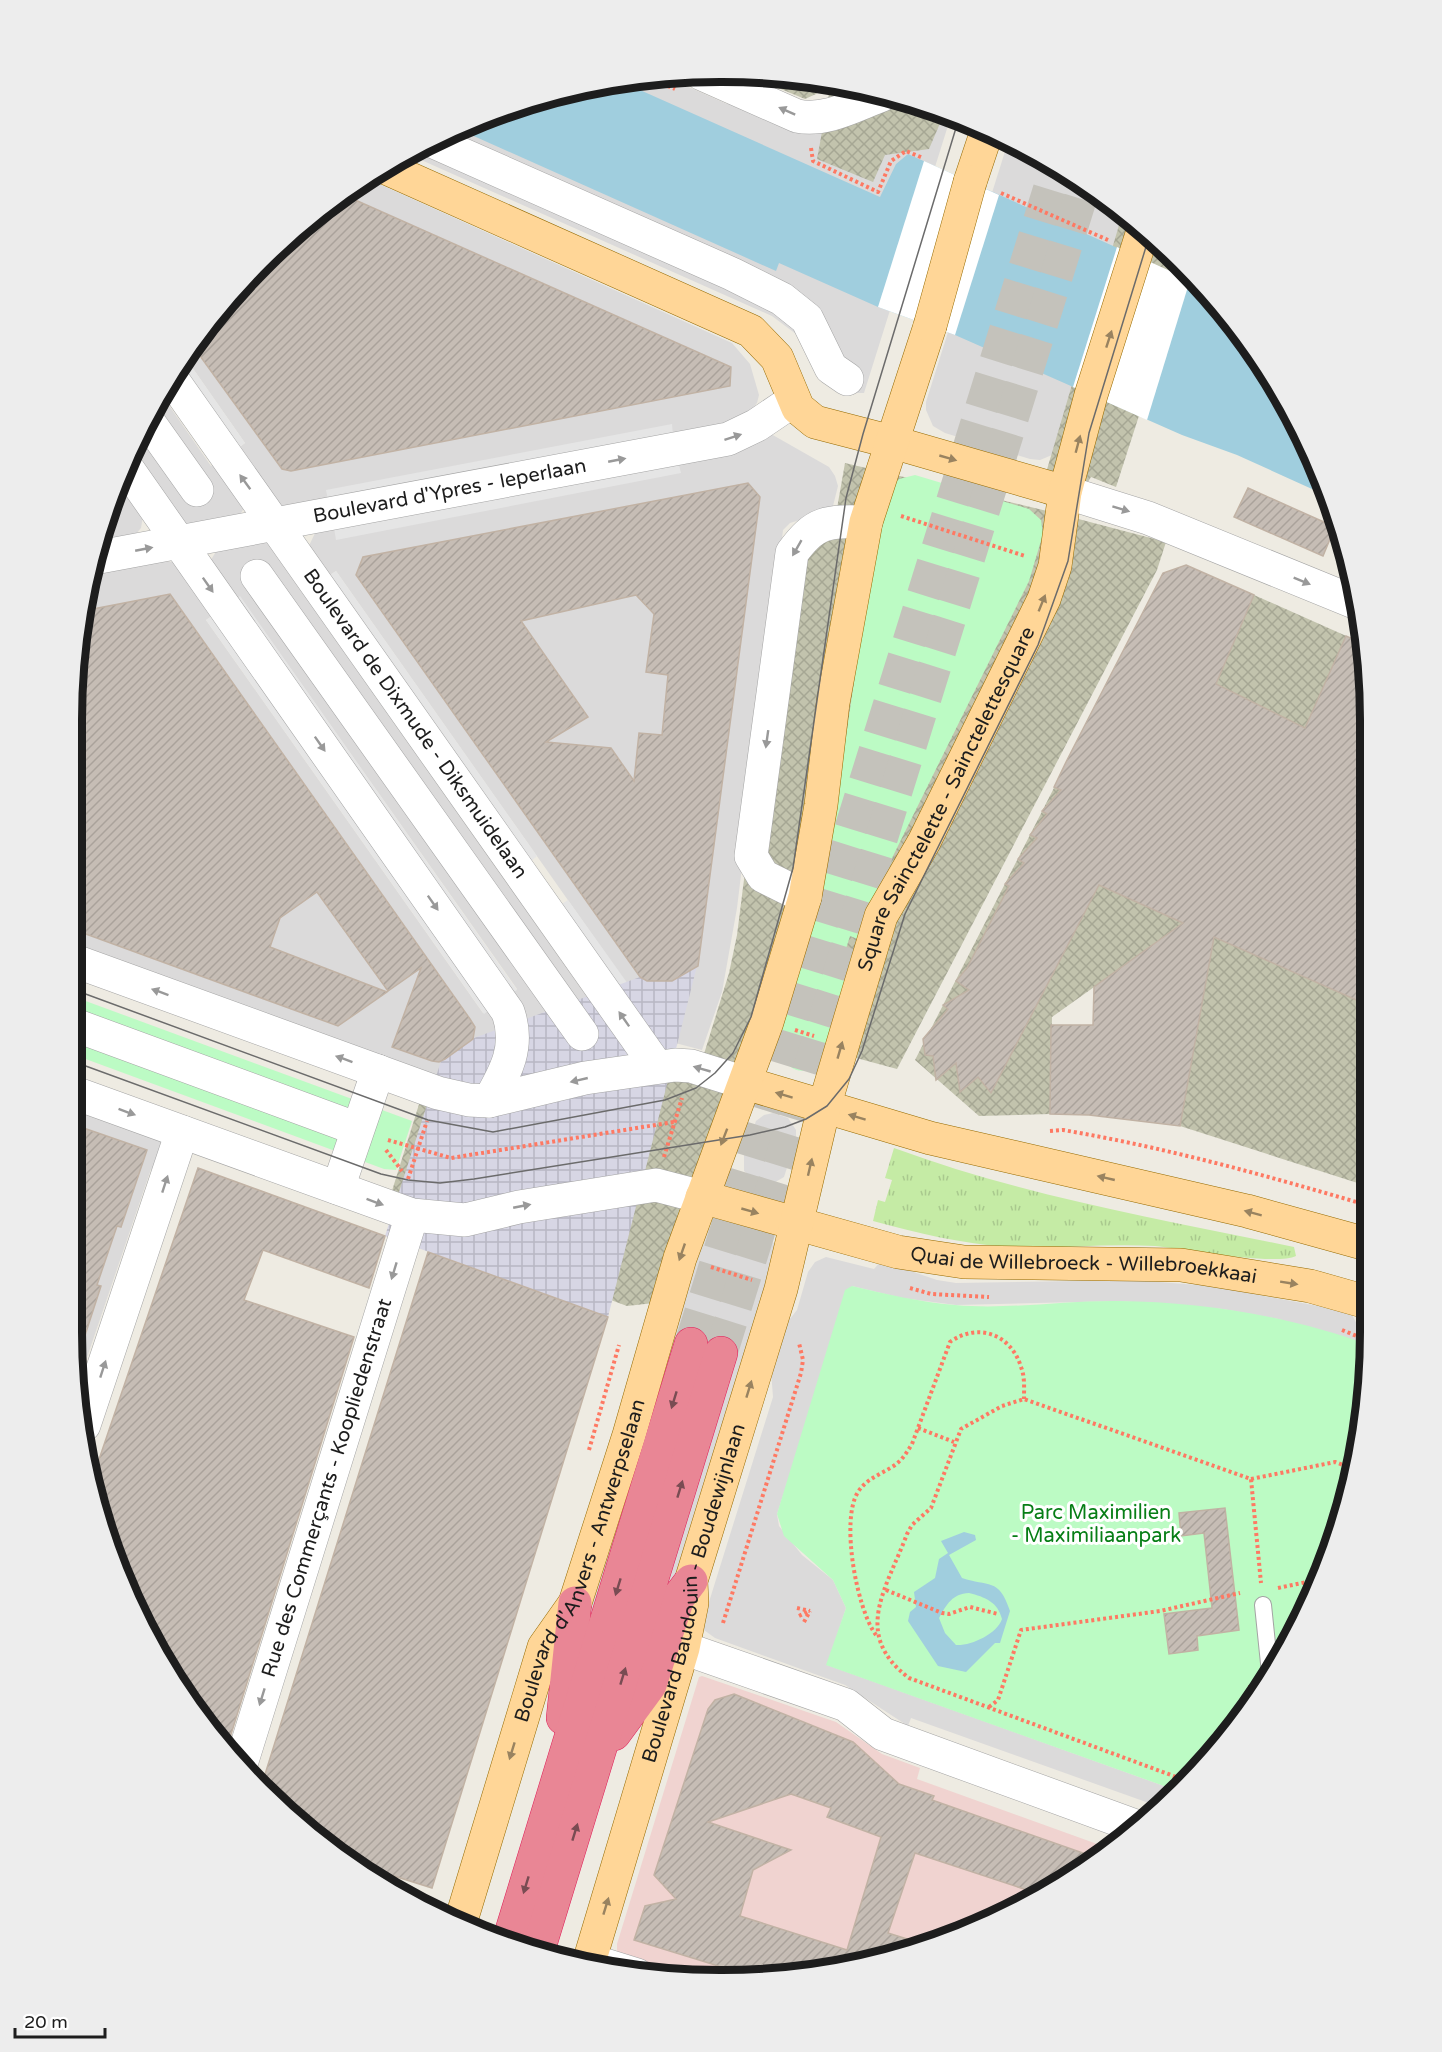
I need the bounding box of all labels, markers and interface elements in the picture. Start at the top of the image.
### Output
one-way arrow [777,106,795,116]
one-way arrow [1105,330,1115,348]
one-way arrow [724,432,742,441]
one-way arrow [1074,434,1083,452]
street label: Boulevard d'Ypres - Ieperlaan [311,454,588,529]
one-way arrow [939,454,957,463]
one-way arrow [607,455,626,464]
one-way arrow [240,474,252,489]
one-way arrow [1112,505,1130,514]
one-way arrow [792,540,802,557]
one-way arrow [135,544,154,553]
street label: Boulevard de Dixmude - Diksmuidelaan [298,564,533,883]
one-way arrow [202,576,214,592]
one-way arrow [1293,577,1311,586]
one-way arrow [1037,593,1047,611]
street label: Square Sainctelette - Sainctelettesquare [853,623,1040,974]
one-way arrow [762,730,771,749]
one-way arrow [314,736,325,752]
one-way arrow [427,895,439,911]
one-way arrow [151,987,169,997]
one-way arrow [618,1011,630,1027]
one-way arrow [836,1041,845,1059]
one-way arrow [335,1053,353,1063]
one-way arrow [693,1064,711,1074]
one-way arrow [569,1076,588,1085]
one-way arrow [775,1090,793,1099]
one-way arrow [118,1108,136,1117]
one-way arrow [848,1112,866,1121]
one-way arrow [719,1128,728,1146]
one-way arrow [806,1158,816,1176]
one-way arrow [1096,1173,1115,1182]
one-way arrow [160,1175,170,1193]
one-way arrow [366,1197,384,1207]
one-way arrow [513,1201,532,1210]
one-way arrow [741,1206,759,1216]
one-way arrow [1244,1208,1262,1217]
street label: Quai de Willebroeck - Willebroekkaai [909,1242,1258,1289]
one-way arrow [676,1243,686,1261]
one-way arrow [389,1262,399,1280]
one-way arrow [1280,1278,1299,1287]
street label: Rue des Commerçants - Koopliedenstraat [257,1295,397,1680]
one-way arrow [99,1360,108,1378]
one-way arrow [745,1380,754,1398]
one-way arrow [669,1391,678,1409]
street label: Boulevard d'Anvers - Antwerpselaan [510,1396,651,1725]
street label: Boulevard Baudouin - Boudewijnlaan [637,1421,751,1766]
one-way arrow [676,1480,685,1498]
park label: Parc Maximilien - Maximiliaanpark [1011,1501,1181,1548]
one-way arrow [612,1578,622,1596]
one-way arrow [619,1667,628,1685]
one-way arrow [257,1689,266,1707]
one-way arrow [507,1743,516,1761]
one-way arrow [571,1823,580,1841]
one-way arrow [521,1876,531,1894]
one-way arrow [602,1897,611,1915]
scale bar [15,2001,105,2039]
text: 20 m [24,2011,68,2033]

